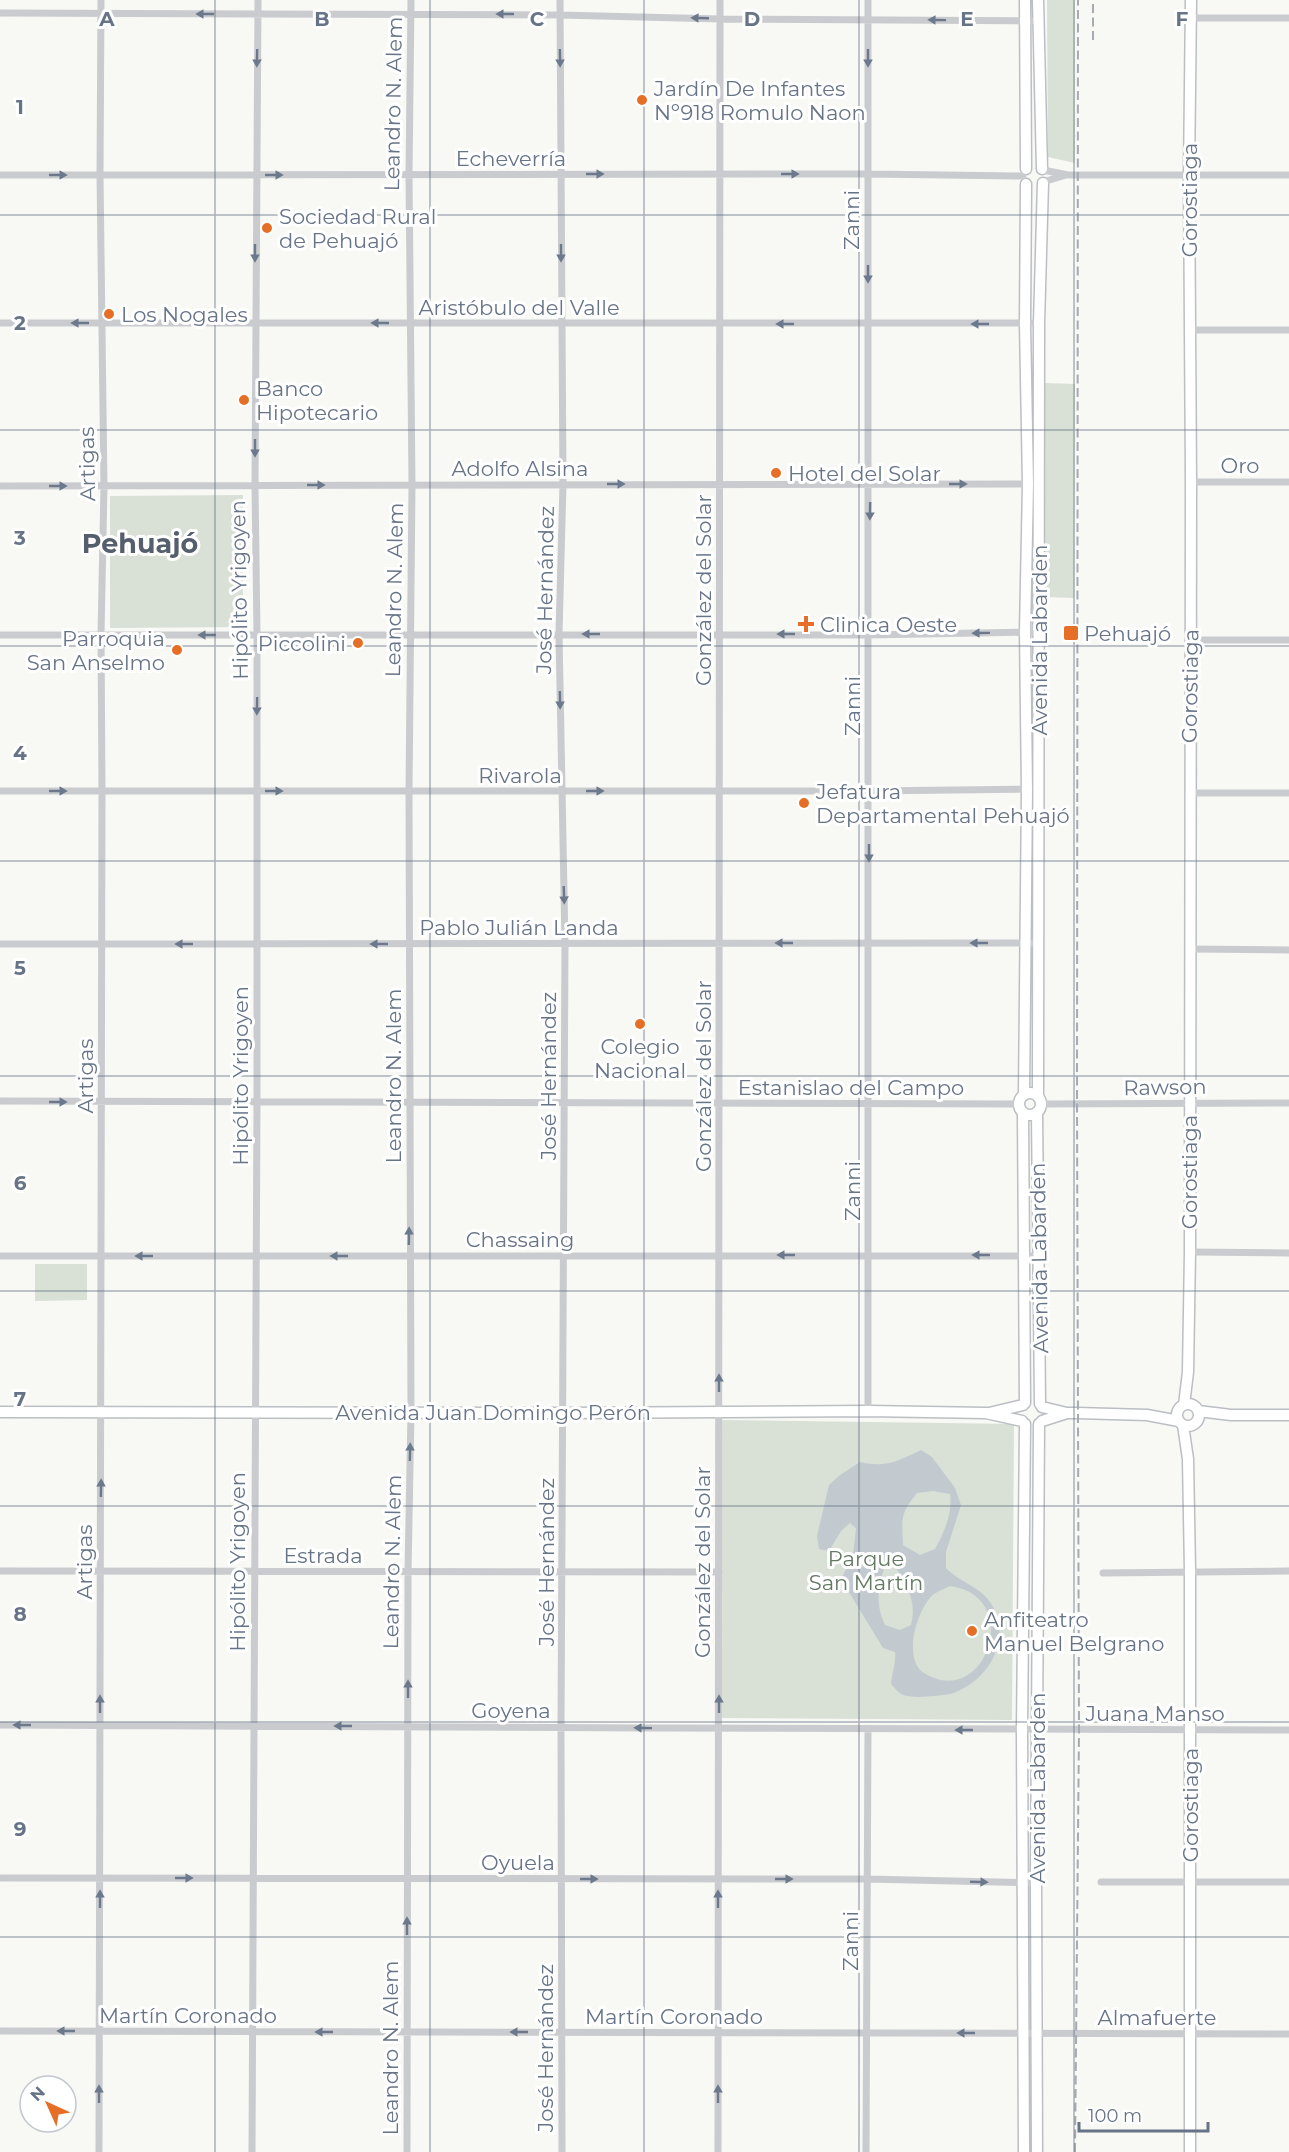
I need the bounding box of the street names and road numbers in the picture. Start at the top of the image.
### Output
street label: Leandro N. Alem [379,16,407,192]
street label: Gorostiaga [1177,143,1202,257]
street label: Echeverría [456,146,566,171]
street label: Zanni [839,190,864,250]
street label: Aristóbulo del Valle [418,295,620,320]
street label: Artigas [74,426,100,502]
street label: Oro [1221,453,1259,478]
street label: Adolfo Alsina [452,456,588,481]
street label: González del Solar [691,494,716,686]
street label: Hipólito Yrigoyen [225,500,253,680]
street label: Leandro N. Alem [380,502,408,678]
street label: José Hernández [531,506,559,675]
street label: Avenida Labarden [1027,545,1052,735]
street label: Gorostiaga [1177,629,1203,743]
street label: Zanni [840,676,865,736]
street label: Rivarola [478,763,562,788]
street label: Pablo Julián Landa [419,915,619,940]
street label: González del Solar [691,980,716,1172]
street label: Hipólito Yrigoyen [228,986,253,1166]
street label: Leandro N. Alem [381,989,406,1163]
street label: José Hernández [536,992,561,1161]
street label: Artigas [73,1039,98,1114]
street label: Rawson [1123,1074,1207,1100]
street label: Estanislao del Campo [738,1075,964,1100]
street label: Gorostiaga [1177,1115,1202,1229]
street label: Zanni [840,1161,865,1221]
street label: Avenida Labarden [1025,1162,1053,1354]
street label: Chassaing [466,1227,574,1252]
street label: Avenida Juan Domingo Perón [335,1400,651,1425]
street label: González del Solar [690,1466,715,1658]
street label: Hipólito Yrigoyen [225,1472,250,1652]
street label: Leandro N. Alem [378,1474,406,1650]
street label: José Hernández [534,1478,559,1647]
street label: Artigas [72,1525,97,1600]
street label: Estrada [283,1543,363,1568]
street label: Avenida Labarden [1025,1693,1050,1883]
street label: Goyena [471,1698,551,1723]
street label: Juana Manso [1084,1701,1225,1726]
street label: Gorostiaga [1178,1748,1203,1862]
street label: Oyuela [481,1850,555,1875]
street label: Zanni [838,1911,863,1971]
street label: Leandro N. Alem [378,1961,403,2135]
street label: José Hernández [533,1964,558,2133]
street label: Martín Coronado [99,2003,277,2028]
street label: Martín Coronado [585,2004,763,2029]
street label: Almafuerte [1098,2005,1216,2030]

